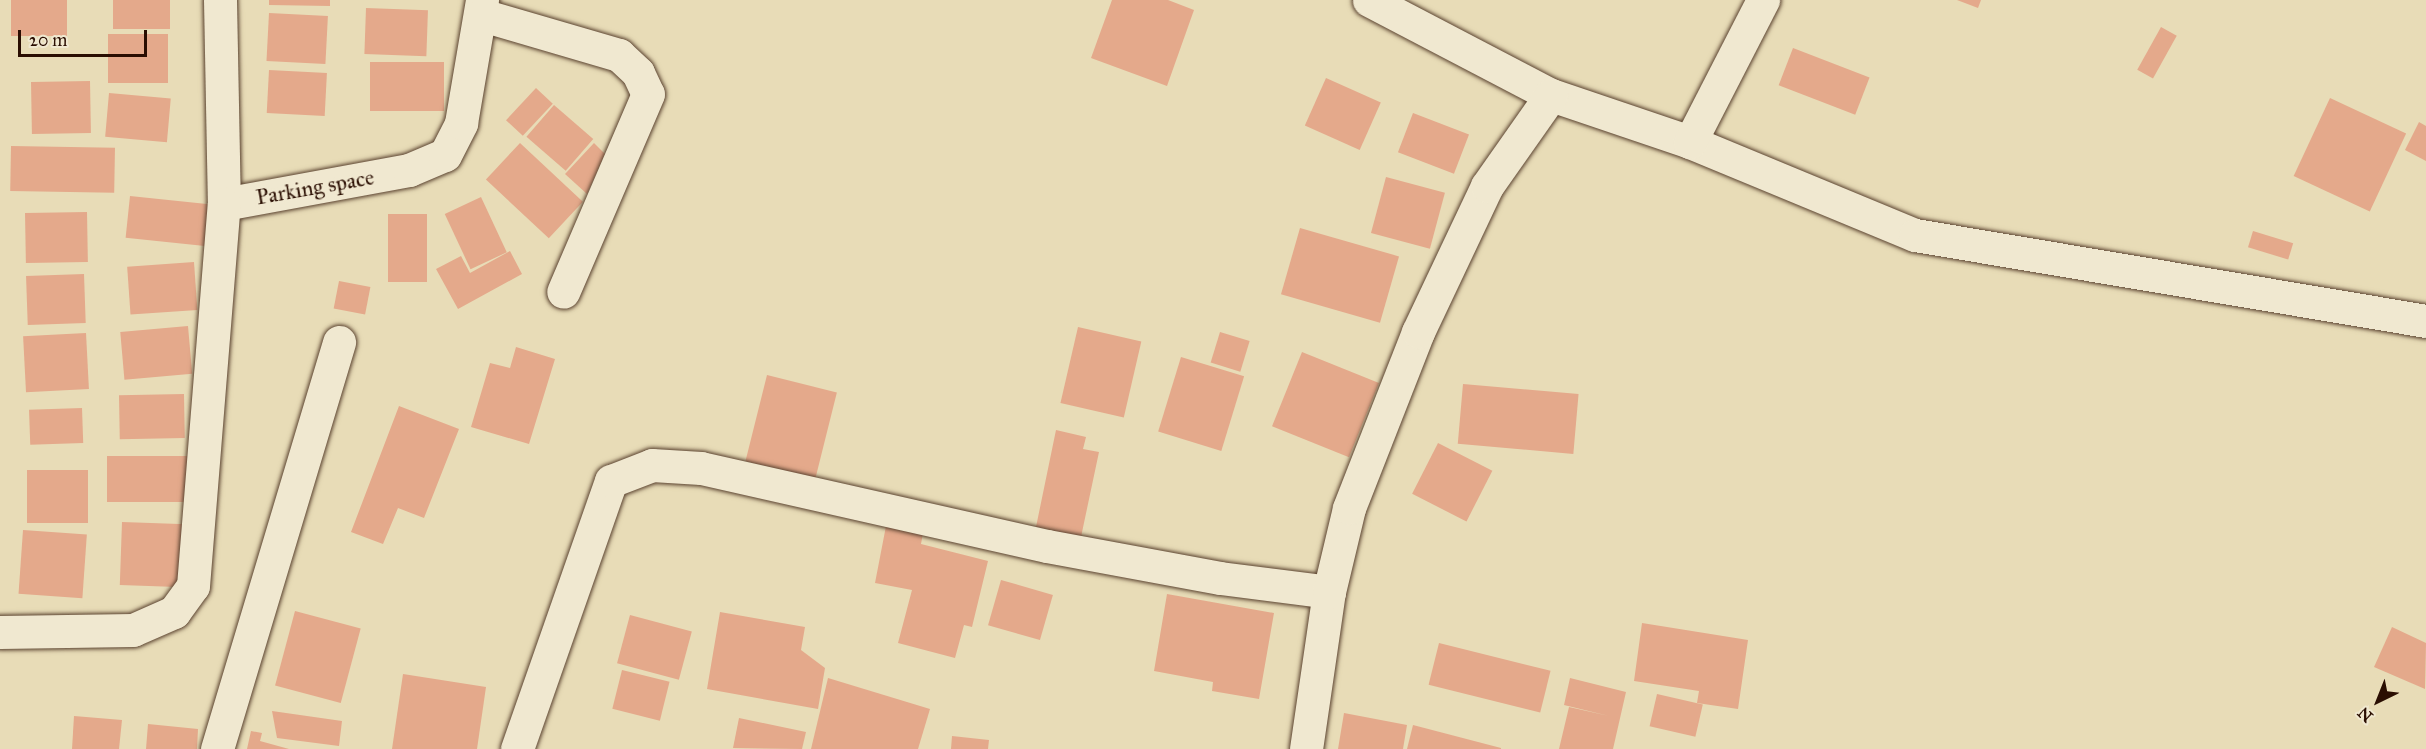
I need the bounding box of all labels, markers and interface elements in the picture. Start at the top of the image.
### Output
scale bar [21,18,150,56]
text: 20 m [29,29,67,51]
street label: Parking space [254,164,376,210]
north arrow [2348,671,2408,731]
text: N [2354,703,2377,726]

